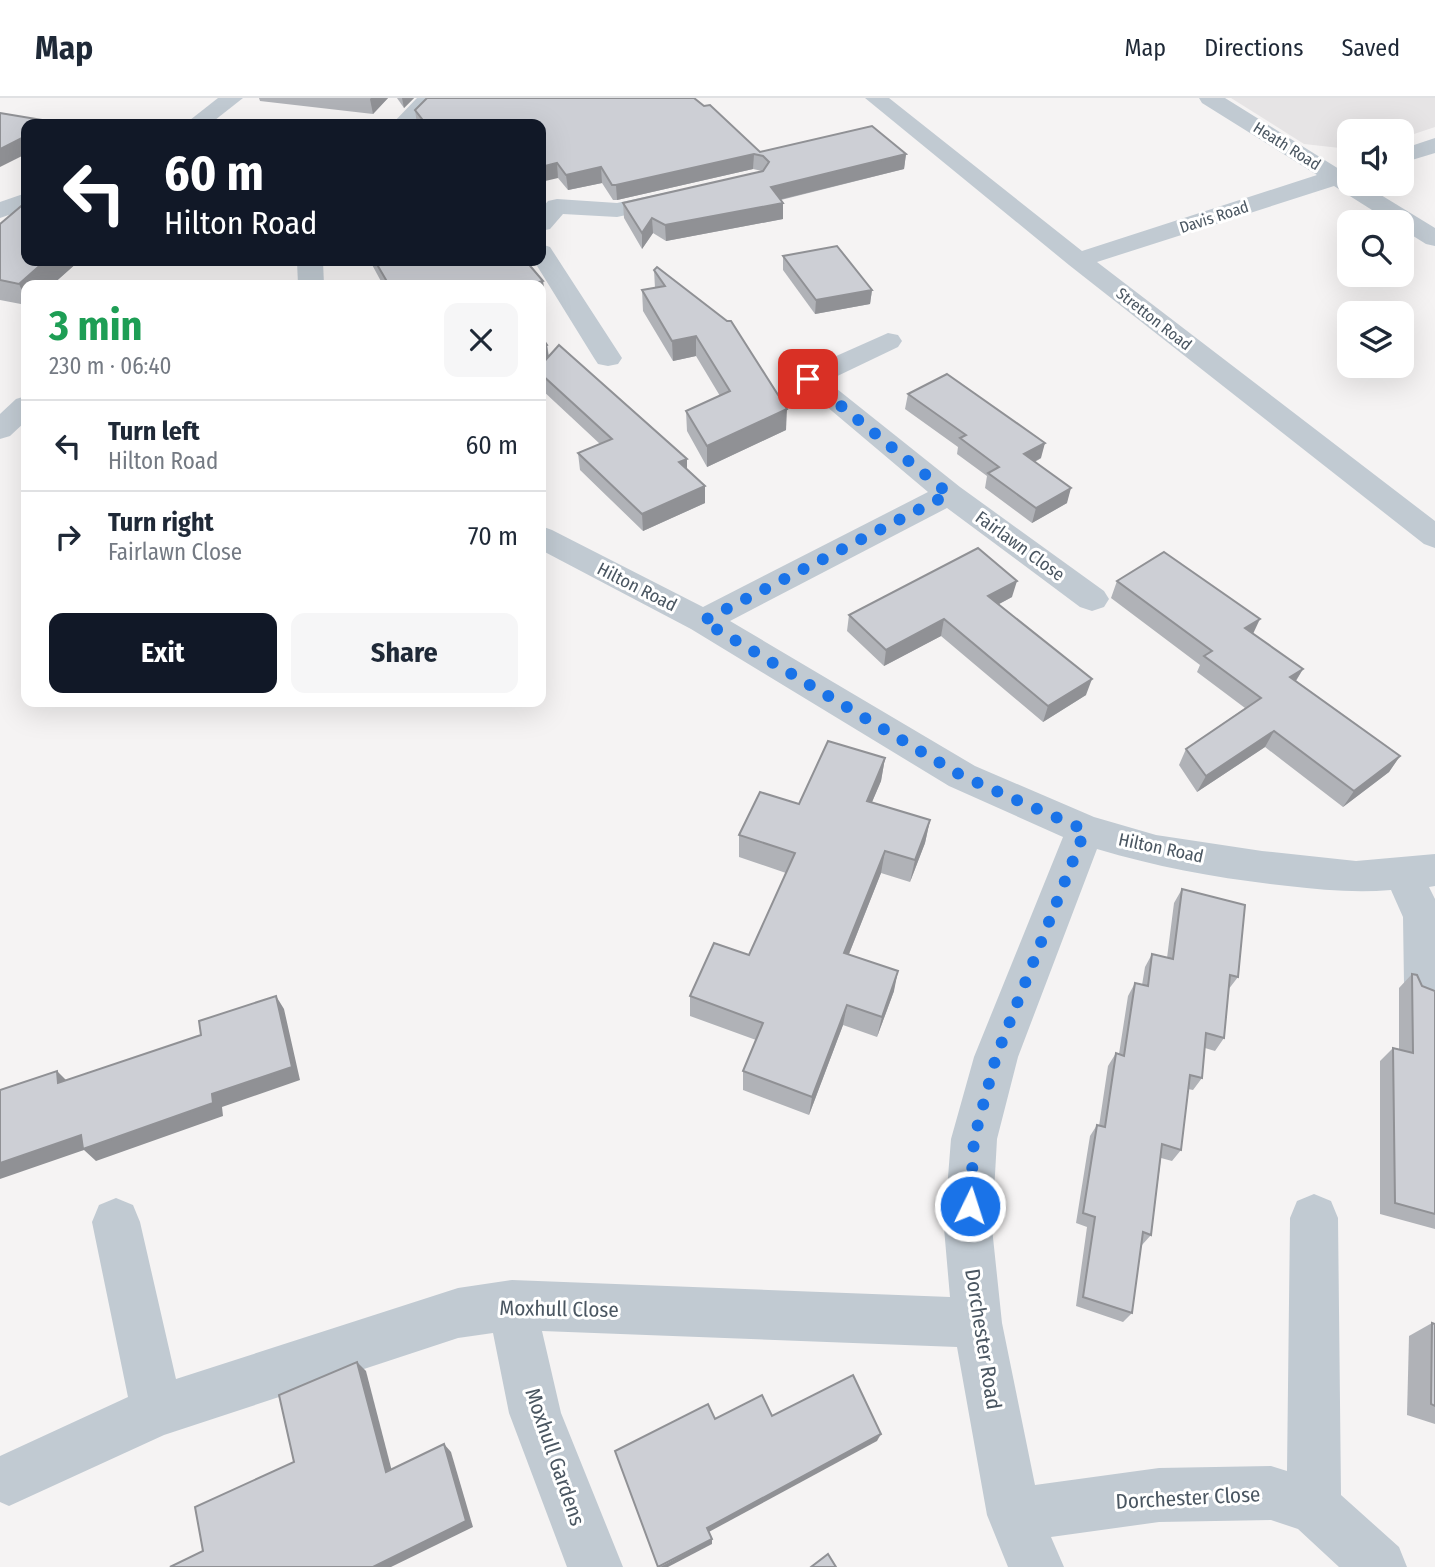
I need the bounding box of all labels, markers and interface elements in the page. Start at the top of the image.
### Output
text: Map [35,28,93,68]
text: Map [1125,34,1166,62]
text: Directions [1204,34,1303,62]
text: Saved [1341,34,1400,62]
street label: Heath Road [1250,118,1324,174]
map controls [1337,119,1414,378]
button: sound [1337,119,1414,196]
text: 60 m [164,144,264,203]
icon: left [49,147,140,238]
street label: Davis Road [1177,197,1251,237]
text: Hilton Road [164,204,317,242]
button: search [1337,210,1414,287]
street label: Stretton Road [1113,284,1195,354]
text: 3 min [49,301,143,351]
button: layers [1337,301,1414,378]
button: close [444,303,518,377]
pin [778,349,838,409]
text: 230 m · 06:40 [49,352,172,380]
icon: arrive [789,360,827,398]
text: Turn left [108,416,200,447]
icon: left [49,427,87,465]
text: 60 m [465,430,518,461]
text: Hilton Road [108,447,218,475]
street label: Fairlawn Close [971,506,1069,586]
text: Turn right [108,507,214,538]
icon: right [49,518,87,556]
text: 70 m [468,521,518,552]
text: Fairlawn Close [108,538,242,566]
street label: Hilton Road [594,558,680,616]
button: Exit [49,613,277,693]
button: Share [291,613,518,693]
street label: Hilton Road [1116,828,1206,868]
position arrow [933,1169,1007,1243]
street label: Dorchester Road [959,1267,1007,1411]
street label: Moxhull Close [499,1295,619,1323]
street label: Moxhull Gardens [519,1385,591,1529]
street label: Dorchester Close [1115,1481,1261,1515]

